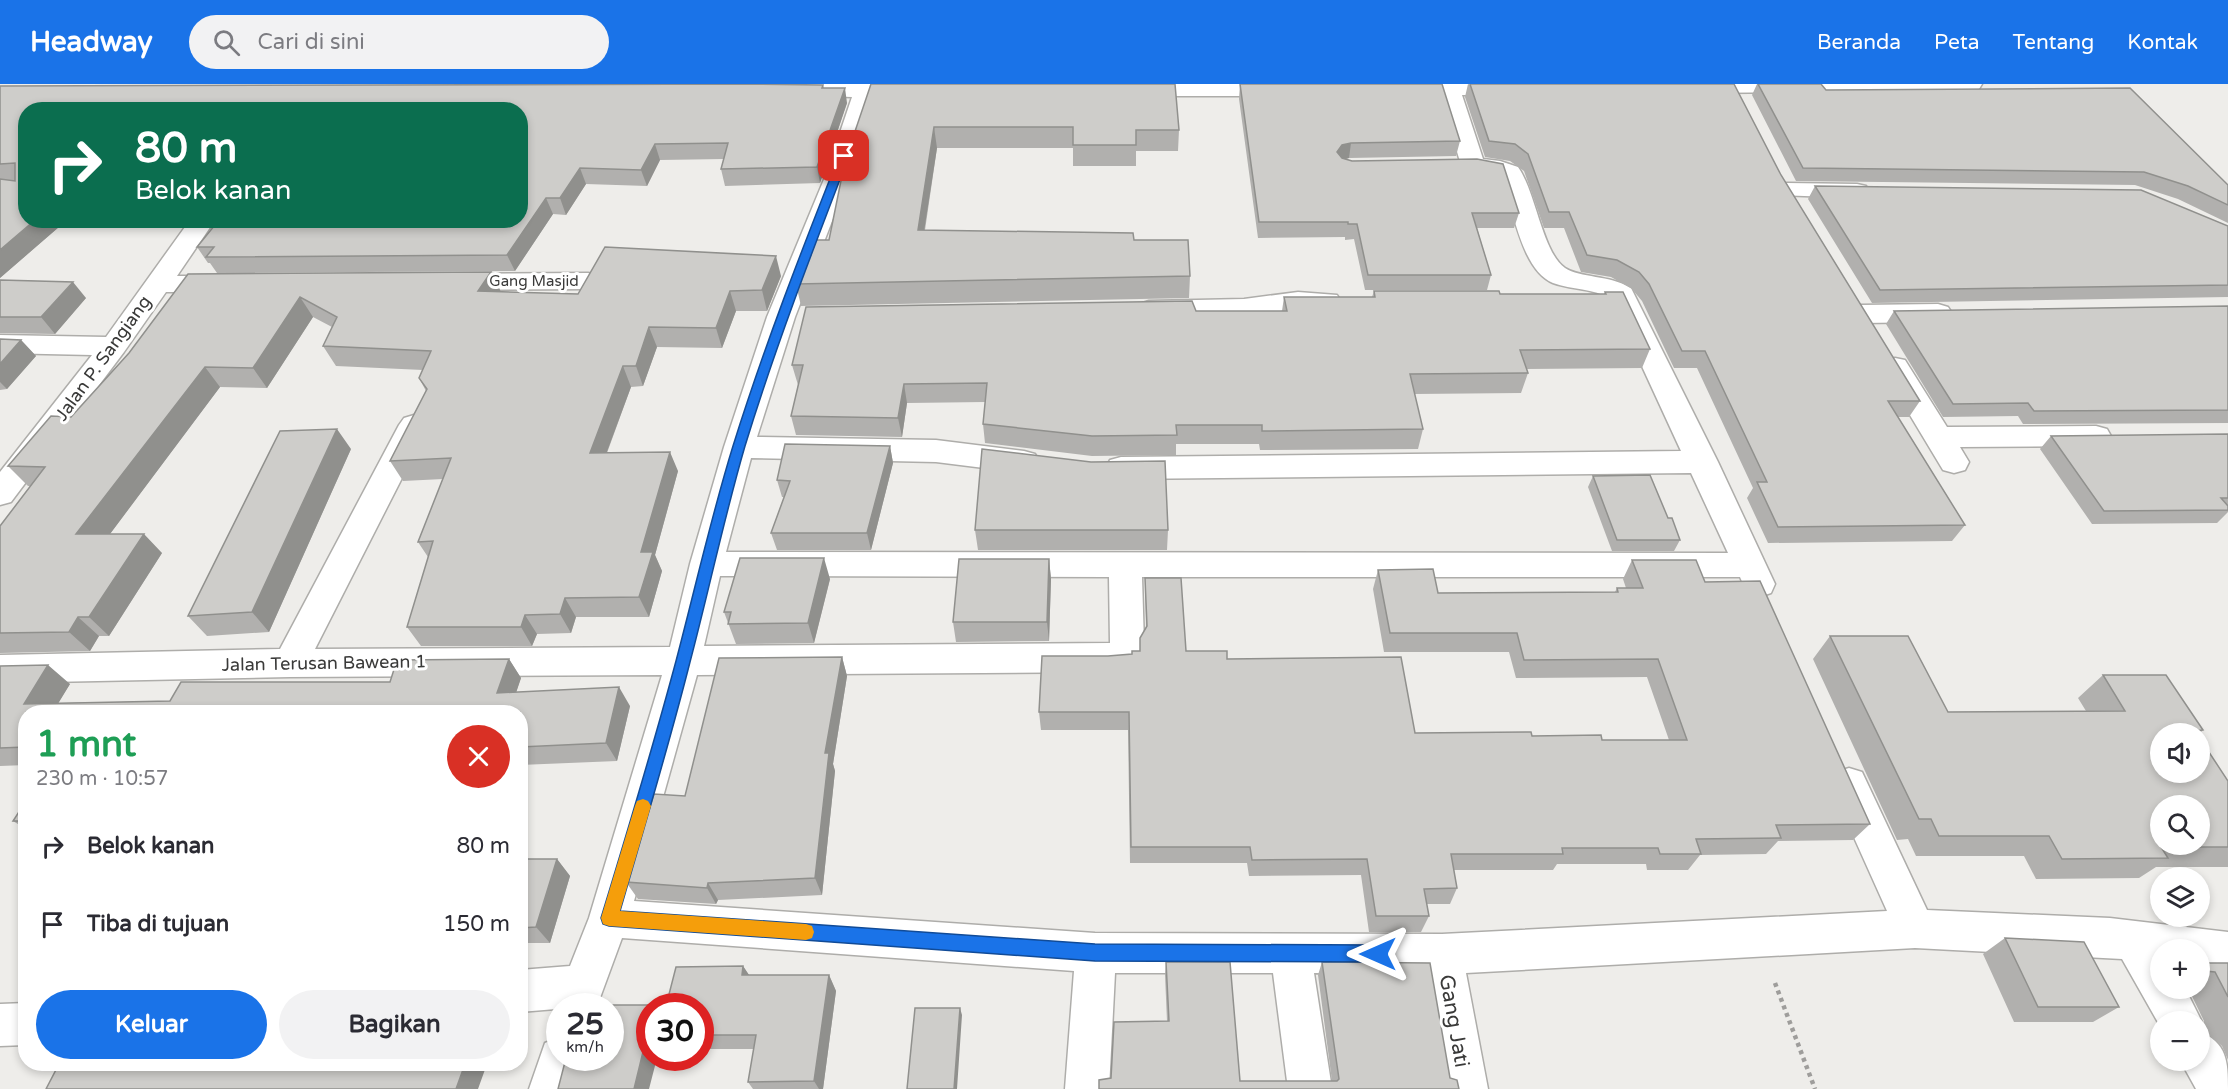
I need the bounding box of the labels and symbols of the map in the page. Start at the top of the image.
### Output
pin [818,130,869,181]
street label: Gang Masjid [489,272,579,290]
street label: Jalan P. Sangiang [50,291,156,425]
street label: Jalan Terusan Bawean 1 [221,650,427,676]
position arrow [1346,922,1410,986]
street label: Gang Jati [1434,973,1474,1069]
speed limit sign: 30 [636,993,714,1071]

